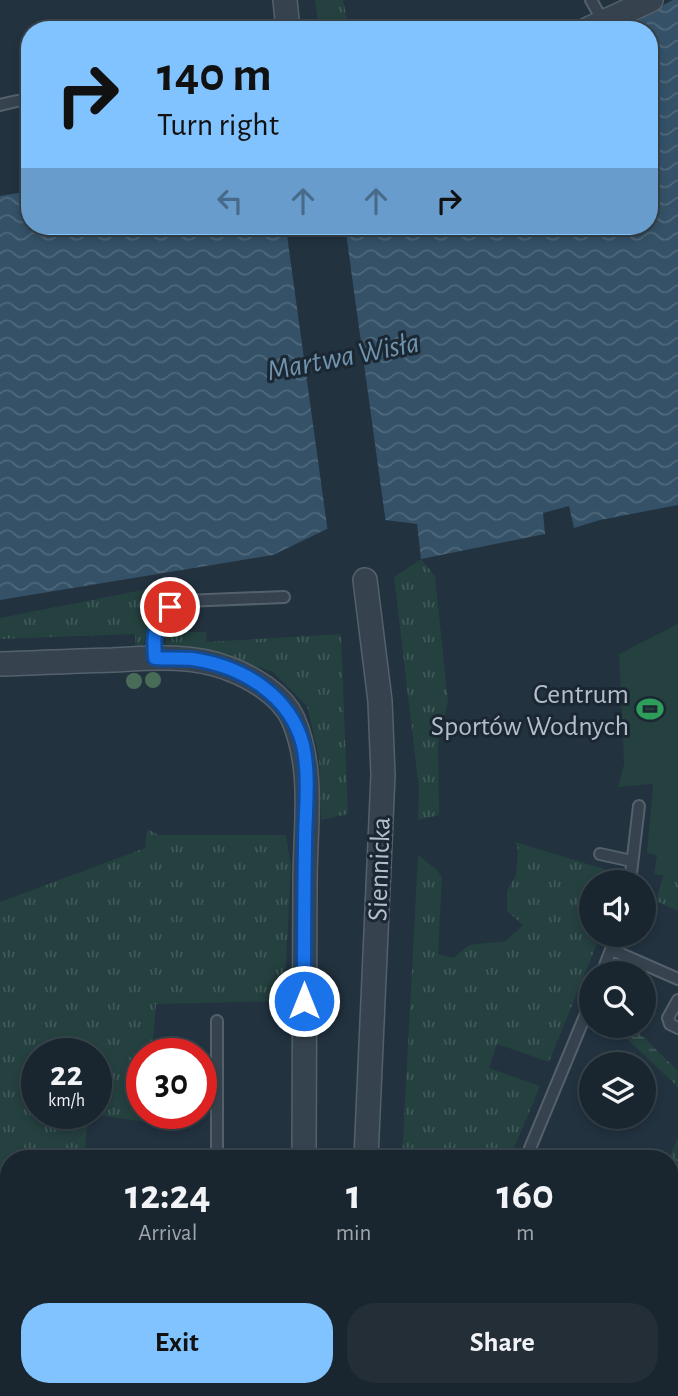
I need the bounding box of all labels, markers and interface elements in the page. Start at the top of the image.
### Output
icon: right [42,49,133,140]
text: 140 m [157,51,272,100]
text: Turn right [157,109,279,141]
icon: left [211,182,249,220]
icon: ahead [284,182,322,220]
icon: ahead [357,182,395,220]
icon: right [430,182,468,220]
water label: Martwa Wisła [265,328,422,386]
pin [140,577,200,637]
icon: arrive [151,588,189,626]
place label: Centrum Sportów Wodnych [431,681,629,741]
sports icon: Centrum Sportów Wodnych [635,694,665,724]
street label: Siennicka [364,816,396,922]
map controls [579,870,656,1129]
button: sound [579,870,656,947]
button: search [579,961,656,1038]
position arrow [267,964,341,1038]
speed limit sign: 30 [126,1038,217,1129]
button: layers [579,1052,656,1129]
text: 22 [50,1057,83,1092]
text: km/h [48,1092,85,1110]
text: 12:24 [125,1174,211,1216]
text: 1 [346,1174,361,1216]
text: 160 [497,1174,554,1216]
text: Arrival [138,1222,197,1245]
text: min [336,1222,371,1245]
text: m [516,1222,534,1245]
button: Exit [21,1303,333,1383]
button: Share [347,1303,658,1383]

